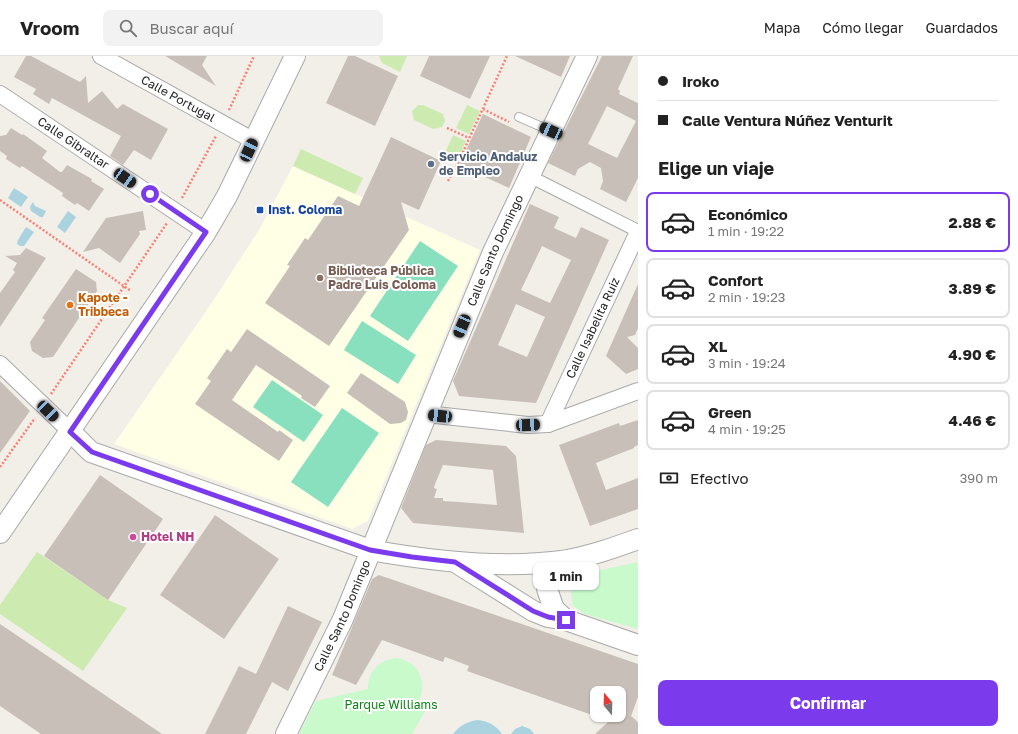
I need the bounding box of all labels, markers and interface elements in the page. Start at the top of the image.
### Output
search box [103,10,383,46]
text: Vroom [20,16,79,39]
icon: search [117,17,139,39]
text: Buscar aquí [149,19,234,37]
text: Mapa [764,19,800,36]
text: Cómo llegar [822,19,903,36]
text: Guardados [925,19,998,36]
street label: Calle Portugal [138,72,218,125]
text: Iroko [682,72,719,90]
text: Calle Ventura Núñez Venturit [682,111,893,129]
street label: Calle Gibraltar [35,113,112,172]
car [538,121,564,141]
car [238,137,260,163]
place label: Servicio Andaluz de Empleo [439,149,537,178]
text: Elige un viaje [658,157,774,179]
marker: Servicio Andaluz de Empleo [426,159,436,169]
car [112,166,138,190]
route start [141,185,159,203]
street label: Calle Santo Domingo [464,192,526,309]
place label: Inst. Coloma [268,202,342,217]
icon: car [660,204,696,240]
marker: Inst. Coloma [255,205,265,215]
text: Económico [708,205,788,223]
text: 2.88 € [949,213,996,231]
text: 1 min · 19:22 [708,223,784,239]
place label: Biblioteca Pública Padre Luis Coloma [328,263,436,292]
icon: car [660,270,696,306]
text: Confort [708,271,763,289]
marker: Biblioteca Pública Padre Luis Coloma [315,273,325,283]
street label: Calle Isabelita Ruiz [562,275,623,381]
text: 3.89 € [949,279,996,297]
text: 2 min · 19:23 [708,289,785,305]
place label: Kapote - Tribbeca [78,290,129,319]
marker: Kapote - Tribbeca [65,300,75,310]
car [452,313,472,339]
icon: car [660,336,696,372]
text: XL [708,337,727,355]
text: 4.90 € [948,345,996,363]
text: 3 min · 19:24 [708,355,786,371]
car [35,398,61,424]
icon: car [660,402,696,438]
text: Green [708,403,751,421]
car [427,409,453,423]
text: 4.46 € [949,411,996,429]
car [516,418,540,432]
text: 4 min · 19:25 [708,421,786,437]
icon: cash [658,467,680,489]
text: Efectivo [690,469,748,487]
text: 390 m [960,470,998,486]
place label: Hotel NH [141,529,194,544]
marker: Hotel NH [128,532,138,542]
street label: Calle Santo Domingo [310,558,373,674]
callout: 1 min [533,562,599,590]
text: 1 min [550,568,582,584]
route end [557,611,575,629]
button: Confirmar [658,680,998,726]
north arrow [590,686,626,722]
map controls [590,686,626,722]
park label: Parque Williams [344,697,438,712]

